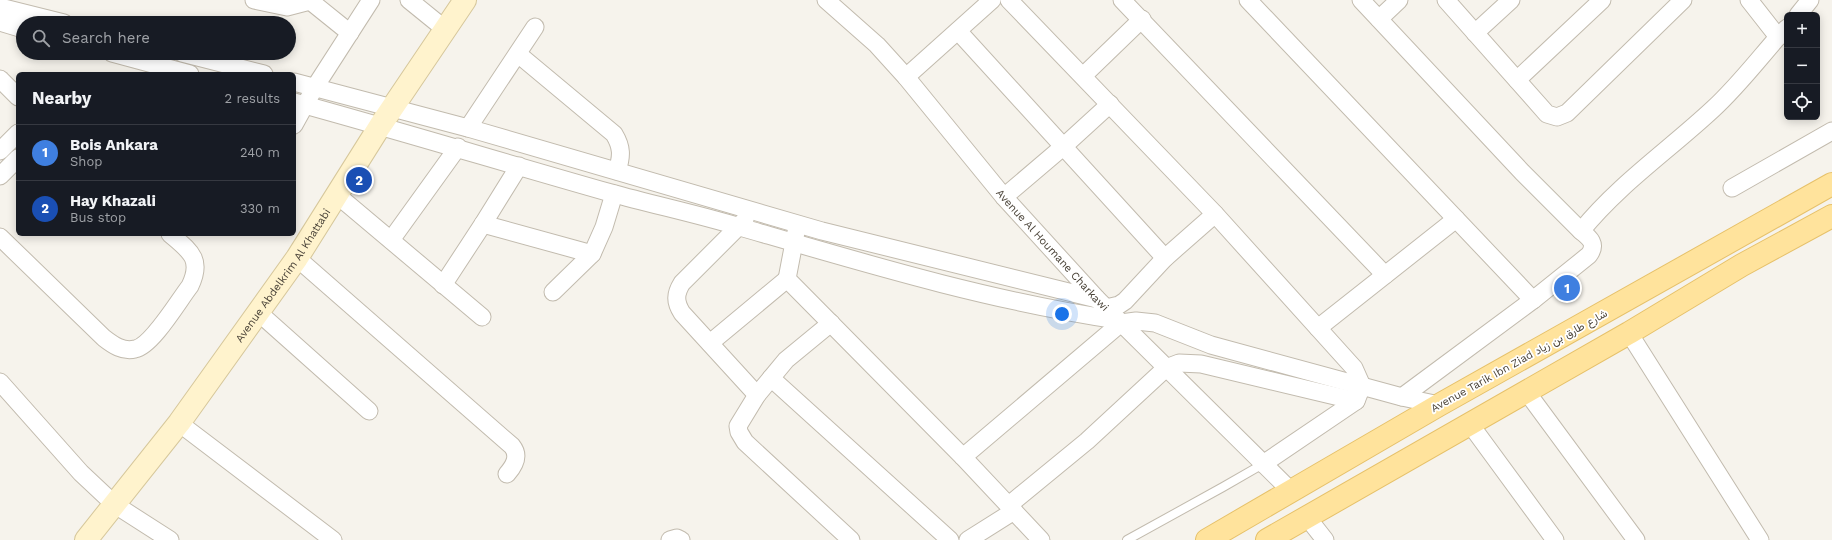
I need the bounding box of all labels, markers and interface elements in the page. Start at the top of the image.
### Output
map controls [1784,12,1820,120]
button: + [1784,12,1820,48]
search box [16,16,296,60]
icon: search [30,27,52,49]
text: Search here [62,29,150,47]
button: − [1784,48,1820,84]
button: locate [1784,84,1820,120]
text: Nearby [32,88,91,108]
text: 2 results [225,91,280,106]
text: Bois Ankara [70,136,158,154]
text: 1 [42,145,48,160]
text: 240 m [240,145,280,160]
text: Shop [70,154,102,169]
pin: 2 [346,165,372,195]
street label: Avenue Al Houmane Charkawi [994,186,1112,314]
text: Hay Khazali [70,192,156,210]
text: 2 [41,201,49,216]
text: 330 m [240,201,280,216]
street label: Avenue Abdelkrim Al Khattabi [232,206,333,345]
text: Bus stop [70,210,126,225]
pin: 1 [1554,273,1580,303]
your location [1052,304,1072,324]
street label: Avenue Tarik Ibn Ziad شارع طارق بن زياد [1429,307,1610,416]

